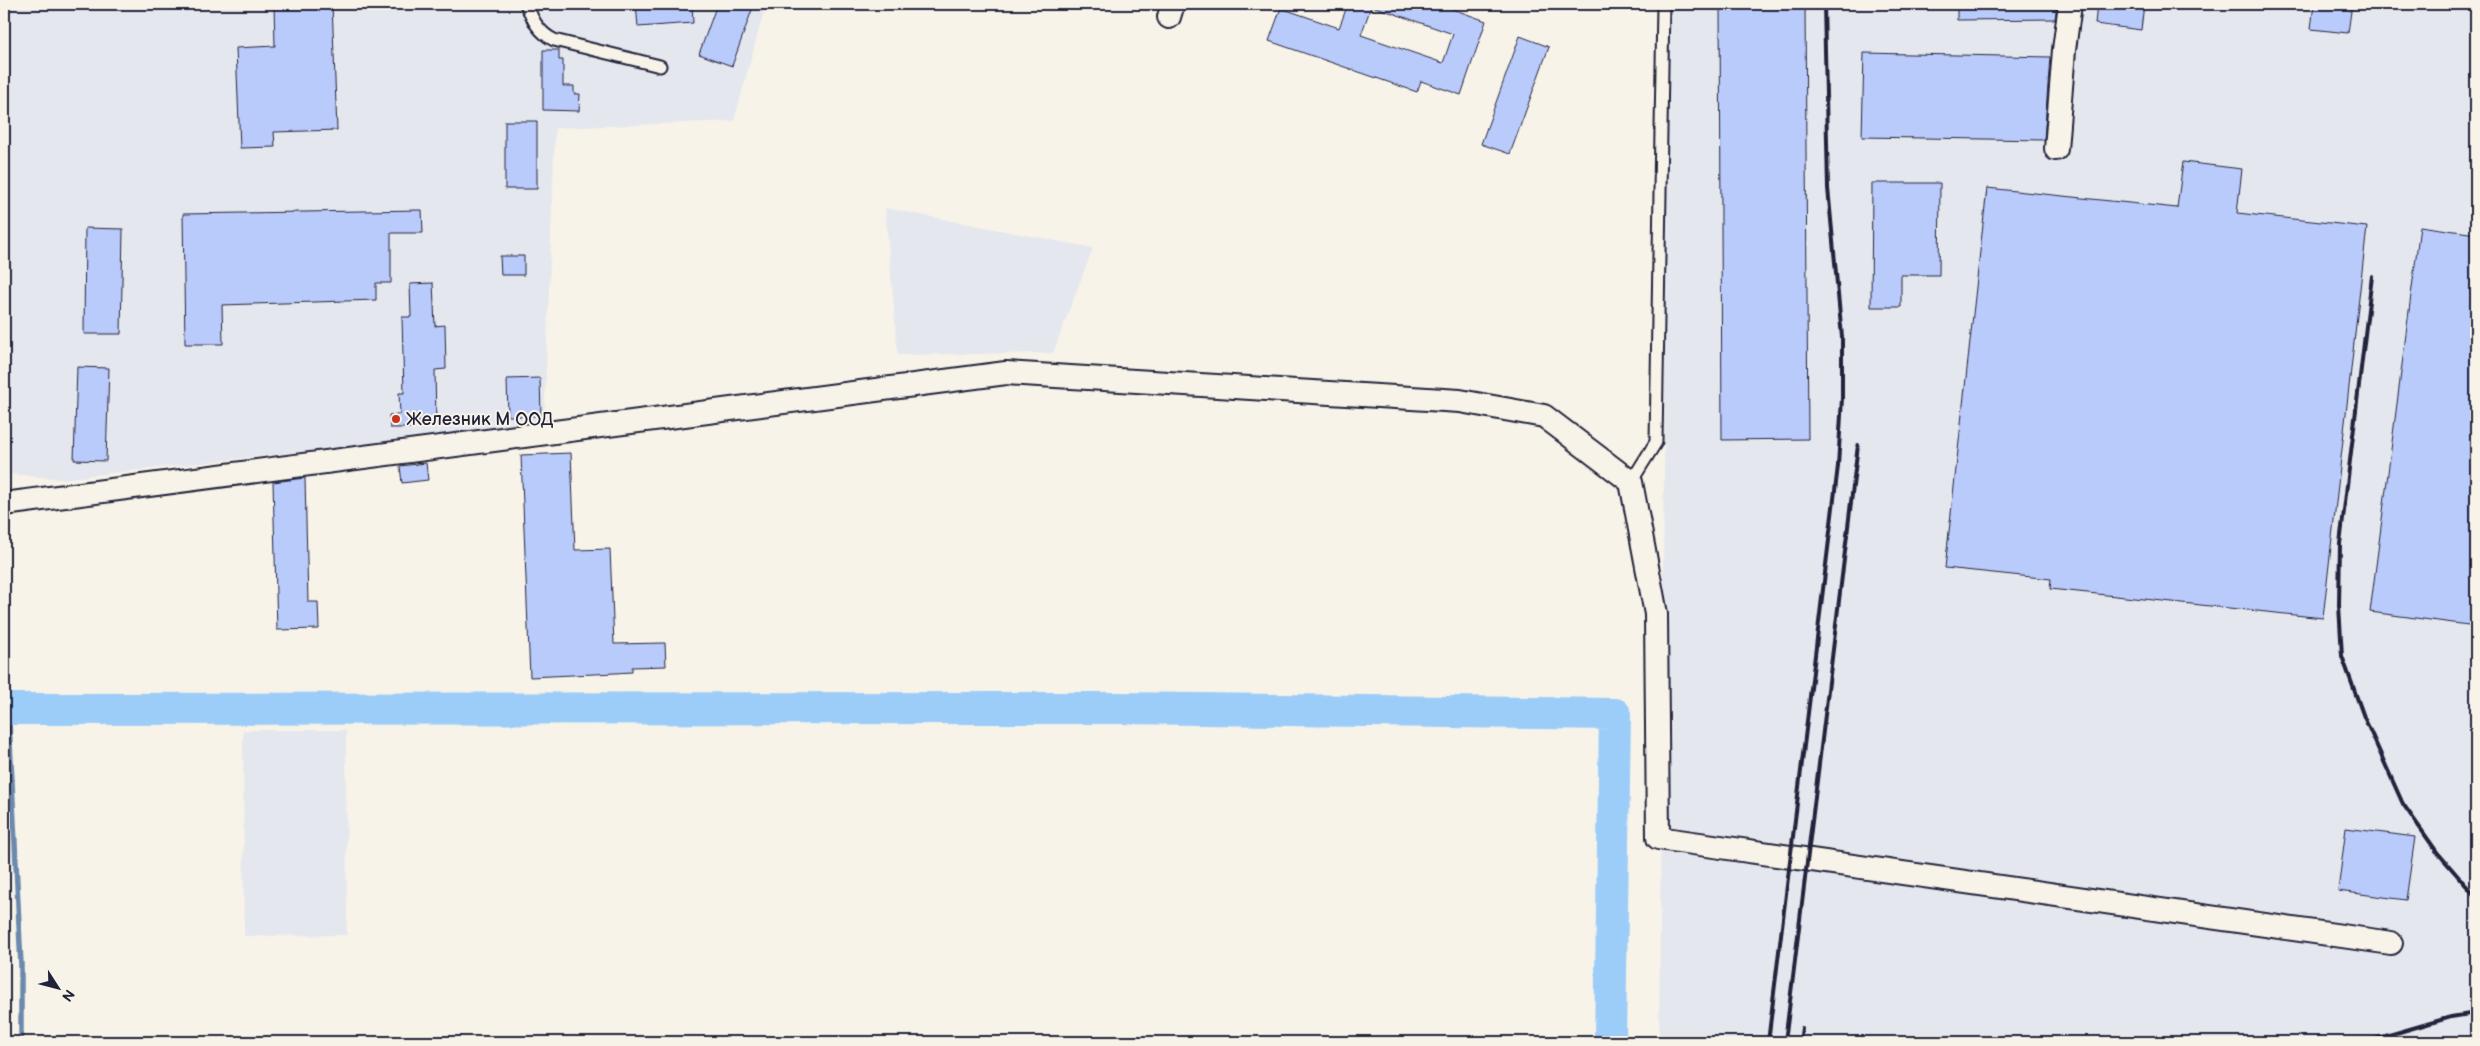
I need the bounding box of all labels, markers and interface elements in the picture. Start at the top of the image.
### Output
place label: Железник М ООД [406,409,554,430]
marker: Железник М ООД [390,413,402,425]
north arrow [32,964,82,1014]
text: N [58,986,78,1005]

